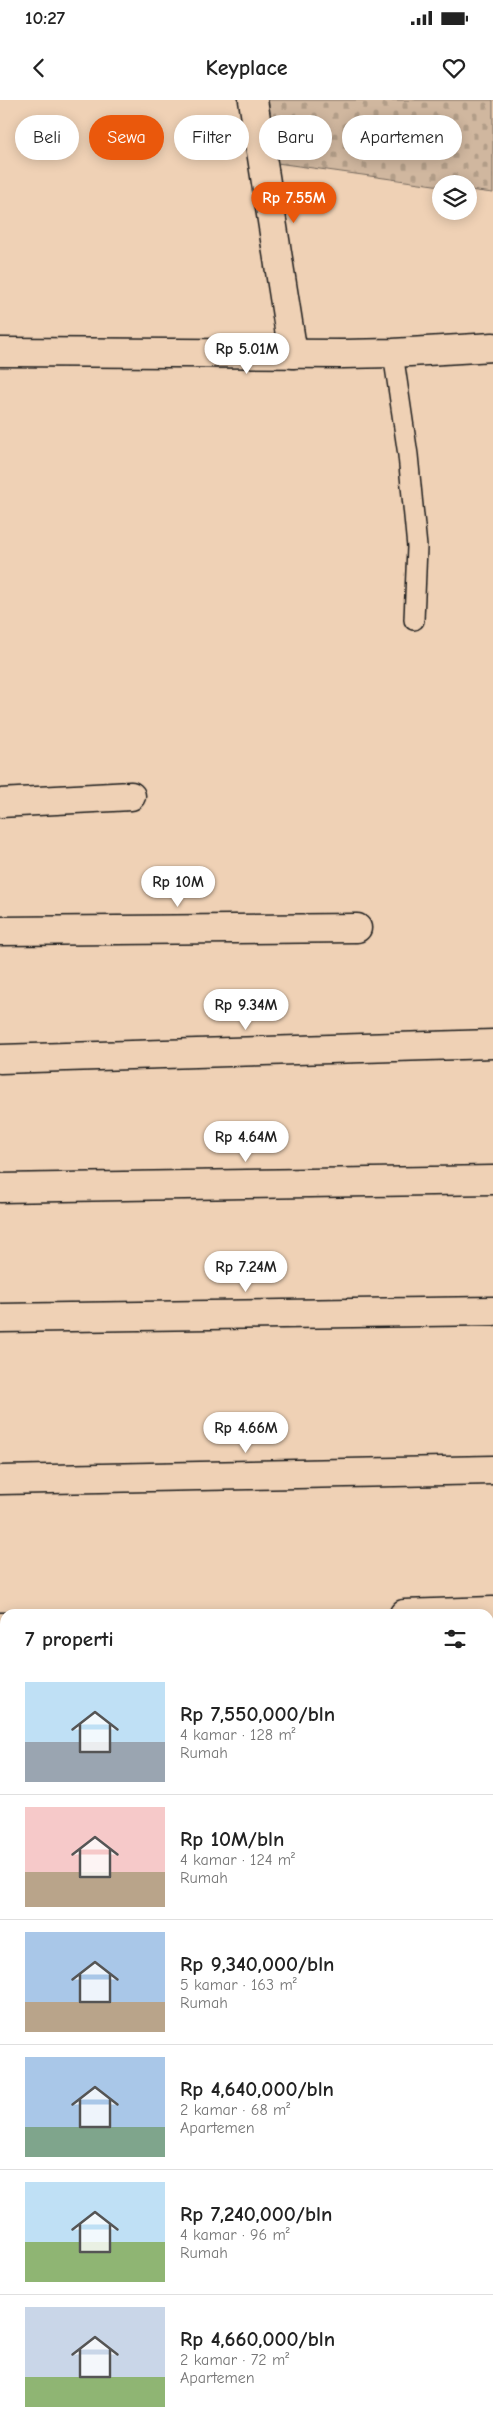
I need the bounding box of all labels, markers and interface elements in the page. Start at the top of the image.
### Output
text: 10:27 [25,7,65,29]
icon: back [25,54,53,82]
icon: heart [440,54,468,82]
text: Keyplace [205,55,288,81]
chip: Beli [15,115,79,160]
chip: Sewa [89,115,164,160]
chip: Filter [174,115,249,160]
chip: Baru [259,115,332,160]
chip: Apartemen [342,115,462,160]
map controls [432,175,477,220]
button: layers [432,175,477,220]
pin: Rp 7.55M [242,182,346,224]
text: Rp 7.55M [262,189,326,207]
pin: Rp 5.01M [195,332,299,375]
text: Rp 5.01M [215,340,279,358]
pin: Rp 10M [137,866,219,908]
text: Rp 10M [152,873,204,891]
pin: Rp 9.34M [194,988,298,1031]
text: Rp 9.34M [215,996,277,1014]
pin: Rp 4.64M [194,1120,298,1163]
text: Rp 4.64M [215,1128,277,1146]
pin: Rp 7.24M [194,1250,298,1293]
text: Rp 7.24M [215,1258,277,1276]
pin: Rp 4.66M [194,1412,298,1454]
text: Rp 4.66M [214,1419,278,1437]
icon: filters [441,1625,469,1653]
text: 7 properti [25,1627,114,1651]
icon: home [65,1702,125,1762]
text: Rp 7,550,000/bln [180,1702,335,1726]
text: 4 kamar · 128 m² [180,1726,296,1744]
text: Rumah [180,1744,228,1762]
icon: home [65,1827,125,1887]
text: Rp 10M/bln [180,1827,284,1851]
text: 4 kamar · 124 m² [180,1851,295,1869]
text: Rumah [180,1869,228,1887]
icon: home [65,1952,125,2012]
text: Rp 9,340,000/bln [180,1952,335,1976]
text: 5 kamar · 163 m² [180,1976,297,1994]
text: Rumah [180,1994,228,2012]
icon: home [65,2077,125,2137]
text: Rp 4,640,000/bln [180,2077,334,2101]
text: 2 kamar · 68 m² [180,2101,290,2119]
text: Apartemen [180,2119,255,2137]
icon: home [65,2202,125,2262]
text: Rp 7,240,000/bln [180,2202,332,2226]
text: 4 kamar · 96 m² [180,2226,290,2244]
text: Rumah [180,2244,228,2262]
icon: home [65,2327,125,2387]
text: Rp 4,660,000/bln [180,2327,335,2351]
text: 2 kamar · 72 m² [180,2351,289,2369]
text: Apartemen [180,2369,255,2387]

